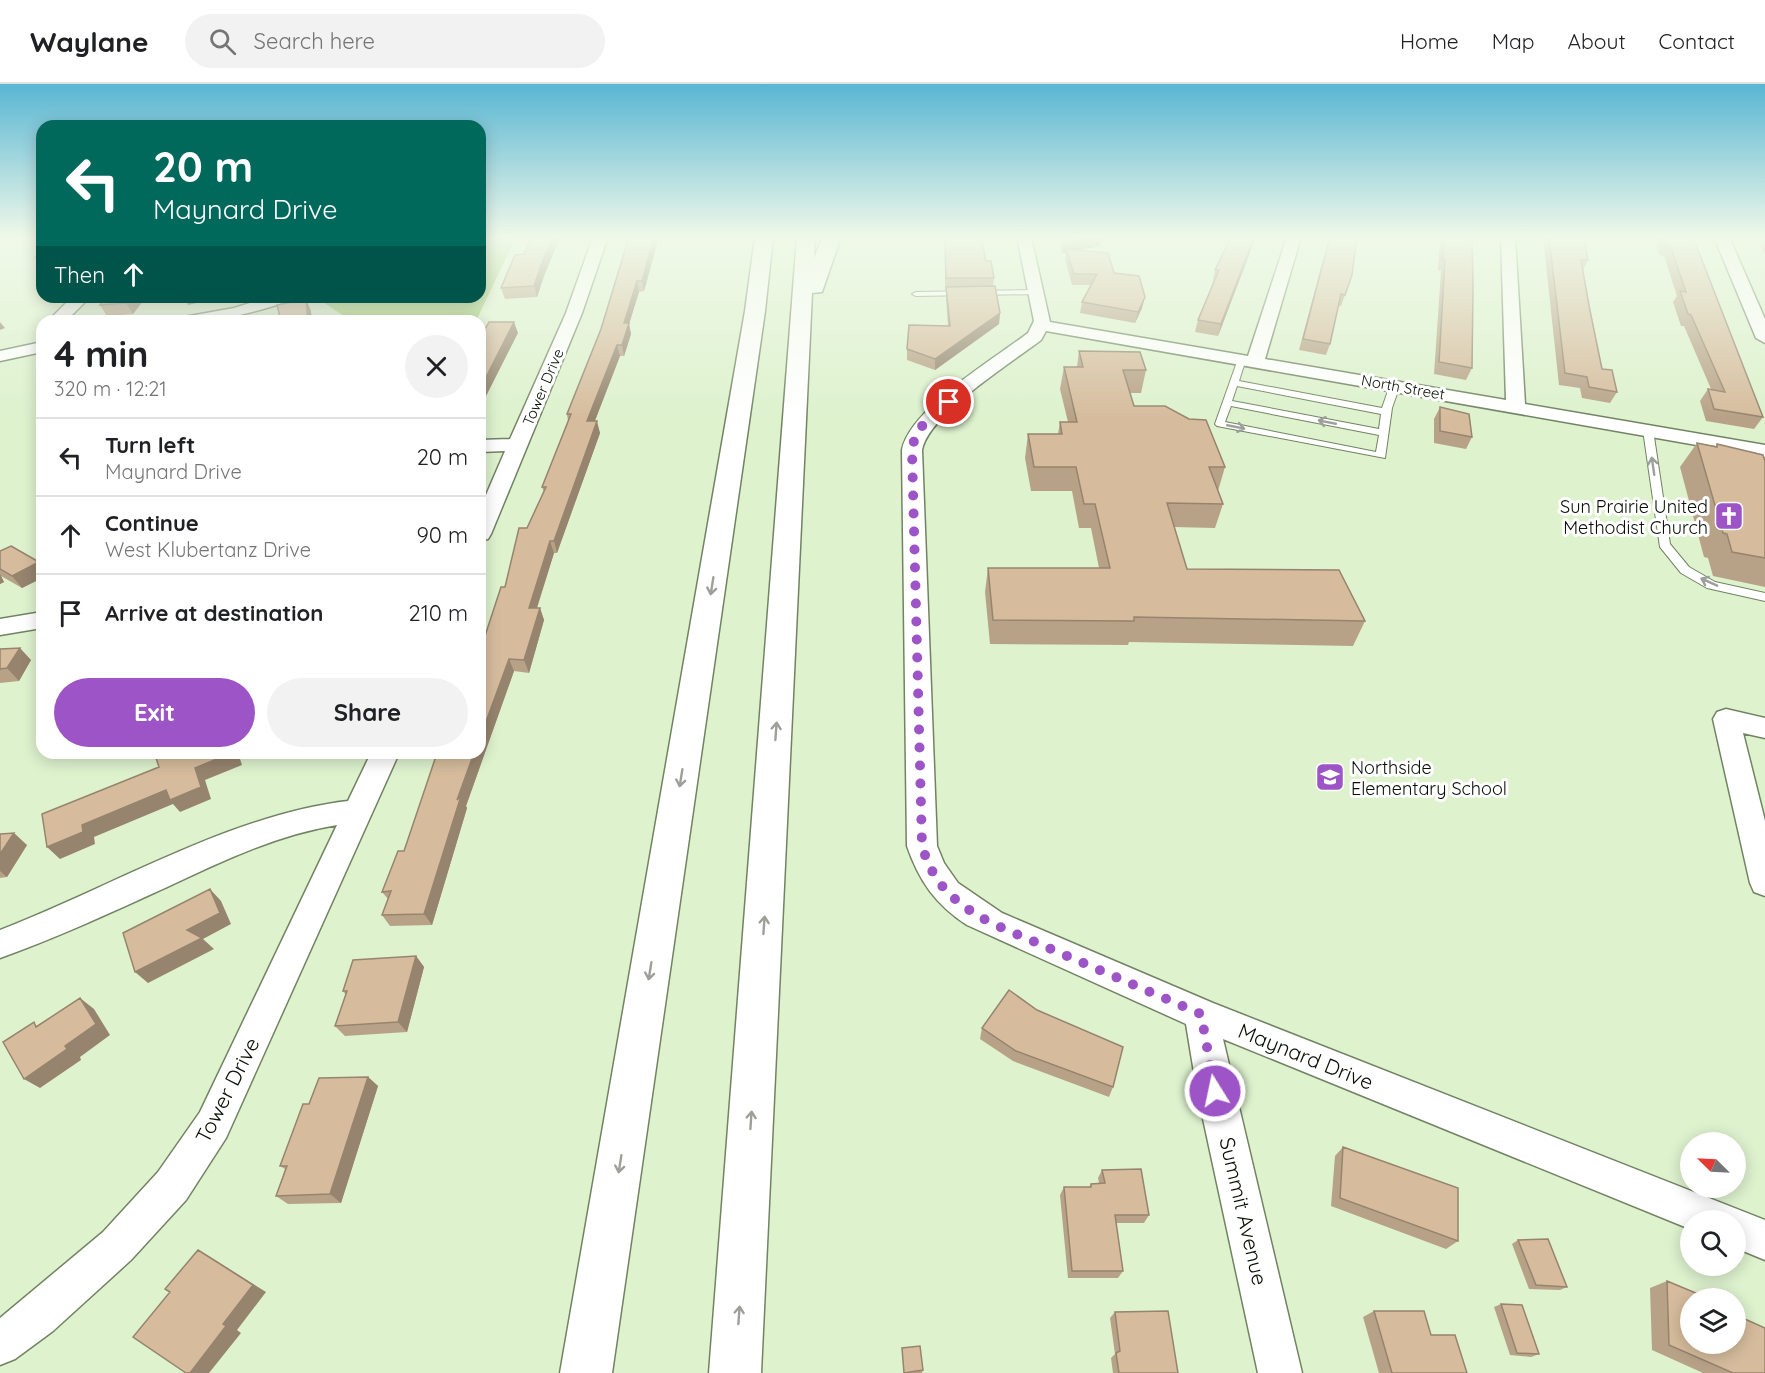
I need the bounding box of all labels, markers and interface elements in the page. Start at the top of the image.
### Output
search box [185,14,605,68]
text: Waylane [30,24,149,59]
icon: search [206,25,239,58]
text: Search here [254,27,375,55]
text: Home [1400,28,1459,54]
text: Map [1492,28,1535,54]
text: About [1568,28,1626,54]
text: Contact [1659,28,1735,54]
text: 20 m [153,140,253,193]
icon: left [54,144,132,222]
text: Maynard Drive [153,192,338,226]
icon: ahead [117,258,150,291]
text: Then [54,261,105,289]
text: 4 min [54,331,148,376]
button: close [405,335,468,398]
street label: Tower Drive [518,346,568,428]
street label: North Street [1360,370,1446,404]
text: 320 m · 12:21 [54,376,167,401]
pin [923,376,974,427]
icon: arrive [932,385,965,418]
one-way arrow [1318,416,1337,427]
one-way arrow [1226,422,1245,433]
text: Turn left [105,431,195,459]
icon: left [54,441,87,474]
text: 20 m [417,443,468,471]
one-way arrow [1647,457,1658,477]
text: Maynard Drive [105,459,242,484]
place label: Sun Prairie United Methodist Church [1560,495,1708,539]
church icon: Sun Prairie United Methodist Church [1713,500,1745,532]
text: Continue [105,509,199,537]
icon: ahead [54,519,87,552]
text: 90 m [417,521,468,549]
text: West Klubertanz Drive [105,537,311,562]
one-way arrow [706,576,717,595]
one-way arrow [1700,576,1718,587]
icon: arrive [54,597,87,630]
text: Arrive at destination [105,599,323,627]
text: 210 m [409,599,468,627]
button: Exit [54,678,255,747]
button: Share [267,678,468,747]
one-way arrow [771,721,782,741]
place label: Northside Elementary School [1351,756,1507,800]
school or university icon: Northside Elementary School [1314,761,1346,793]
one-way arrow [675,768,686,788]
one-way arrow [758,916,769,936]
one-way arrow [645,961,656,980]
street label: Maynard Drive [1235,1017,1377,1095]
street label: Tower Drive [189,1033,265,1147]
position arrow [1183,1059,1247,1123]
one-way arrow [746,1111,757,1130]
north arrow [1680,1132,1746,1198]
map controls [1680,1132,1746,1354]
street label: Summit Avenue [1214,1134,1274,1288]
one-way arrow [614,1153,625,1173]
button: search [1680,1210,1746,1276]
button: layers [1680,1288,1746,1354]
one-way arrow [733,1305,744,1325]

